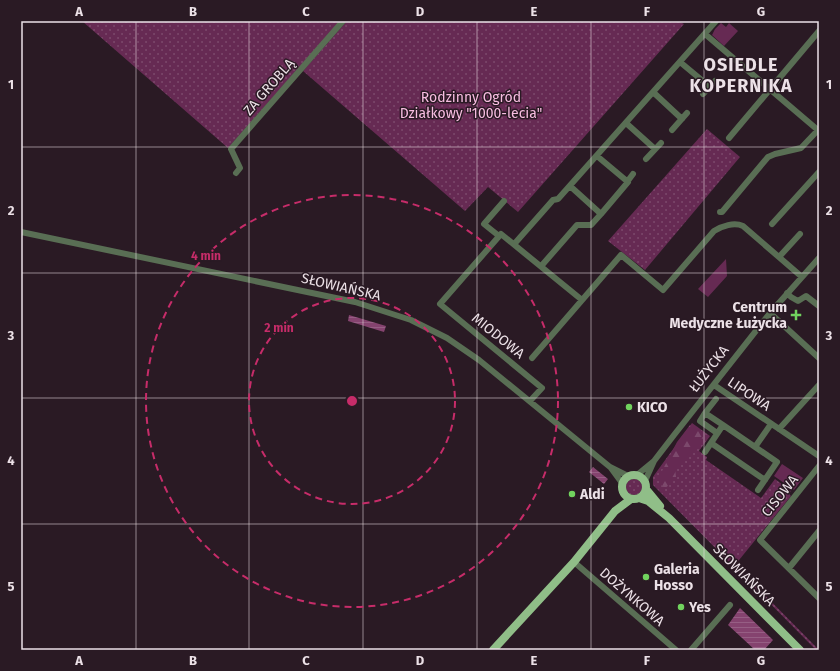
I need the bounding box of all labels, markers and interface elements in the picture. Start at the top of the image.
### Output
text: A [74,4,83,19]
text: B [189,4,197,19]
text: C [302,4,310,19]
text: D [416,4,425,19]
text: E [531,4,538,19]
text: F [644,4,651,19]
text: G [757,4,765,19]
district label: OSIEDLE KOPERNIKA [689,54,793,97]
street label: ZA GROBLĄ [240,55,298,119]
text: 1 [8,77,14,92]
text: 1 [826,77,832,92]
park label: Rodzinny Ogród Działkowy "1000-lecia" [400,89,542,122]
text: 2 [8,203,15,218]
text: 2 [826,203,833,218]
text: 4 min [191,249,221,263]
street label: SŁOWIAŃSKA [300,269,383,304]
place label: Centrum Medyczne Łużycka [669,299,787,332]
marker: Centrum Medyczne Łużycka [790,309,802,321]
street label: MIODOWA [468,310,528,362]
text: 2 min [264,321,294,335]
text: 3 [7,328,15,343]
text: 3 [825,328,833,343]
street label: ŁUŻYCKA [685,342,733,396]
street label: LIPOWA [724,373,774,415]
centre of rings [345,394,359,408]
place label: KICO [637,399,668,416]
marker: KICO [624,402,634,412]
text: 4 [7,453,15,468]
text: 4 [825,453,833,468]
street label: CISOWA [758,472,802,520]
place label: Aldi [579,486,605,503]
marker: Aldi [567,489,577,499]
street label: SŁOWIAŃSKA [709,540,779,610]
place label: Galeria Hosso [654,561,700,594]
street label: DOŻYNKOWA [596,564,669,630]
marker: Galeria Hosso [641,572,651,582]
text: 5 [8,579,15,594]
text: 5 [826,579,833,594]
place label: Yes [688,599,711,616]
marker: Yes [676,602,686,612]
text: A [74,653,83,668]
text: B [189,653,197,668]
text: C [302,653,310,668]
text: D [416,653,425,668]
text: E [531,653,538,668]
text: F [644,653,651,668]
text: G [757,653,765,668]

